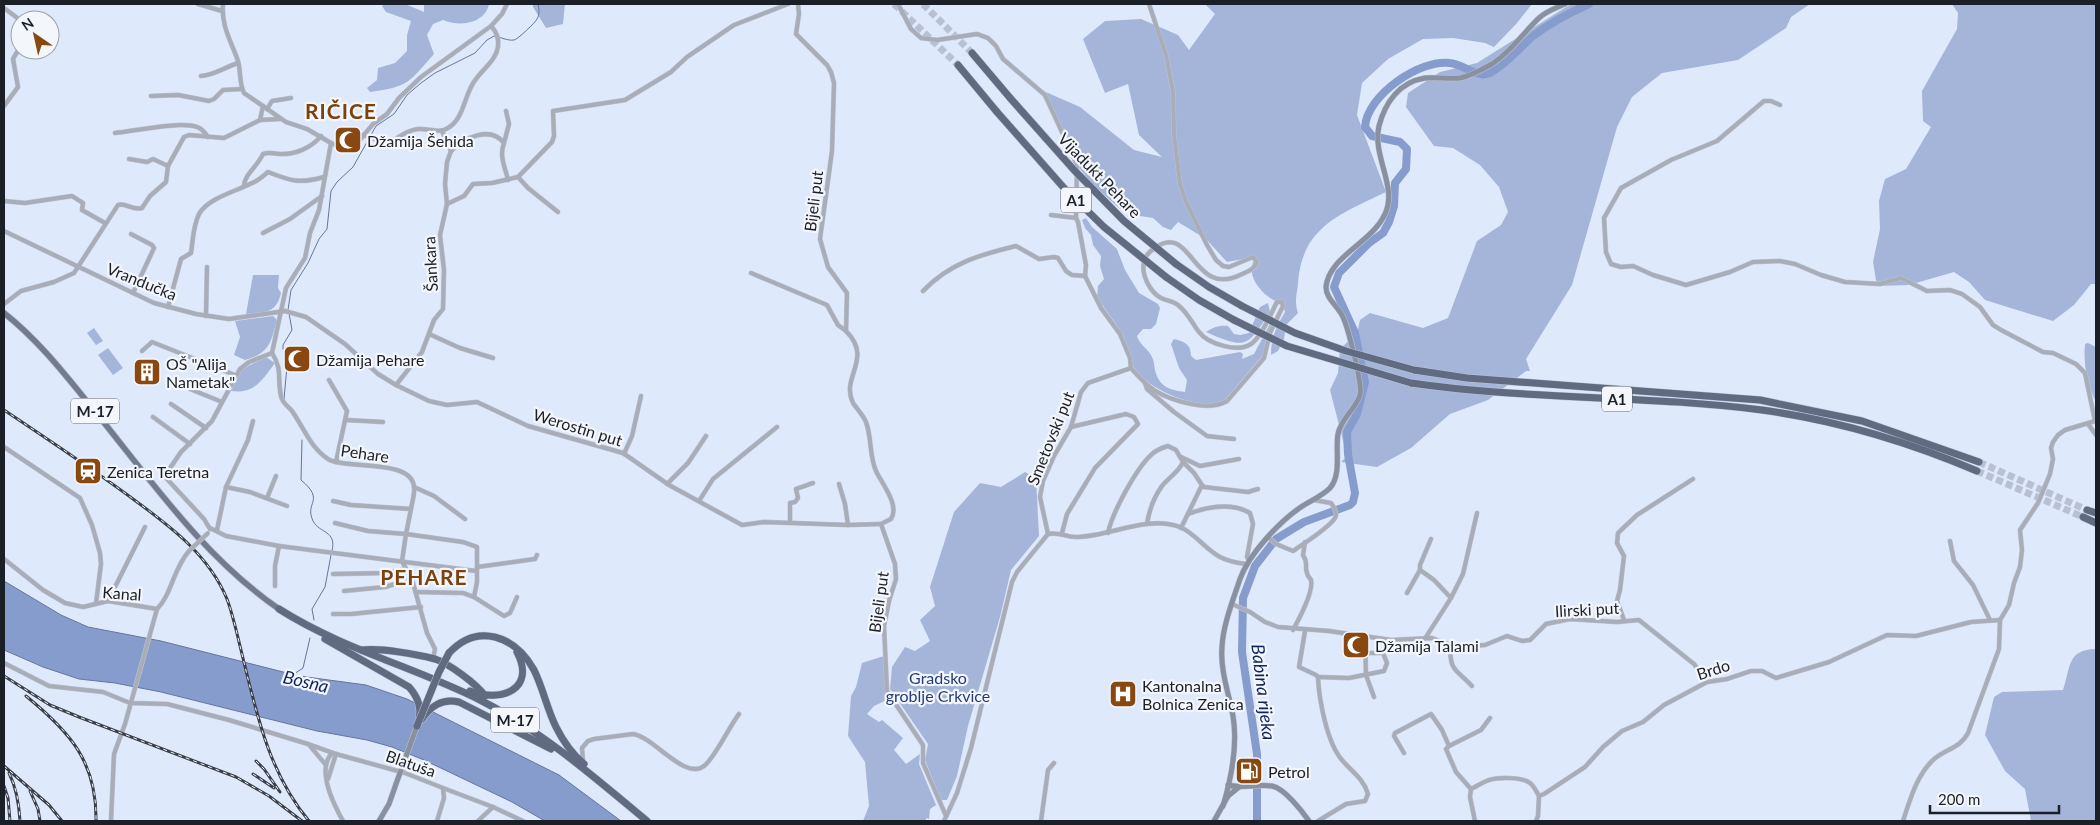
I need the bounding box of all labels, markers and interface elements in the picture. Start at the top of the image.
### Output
north arrow [10,10,60,60]
text: N [18,14,37,34]
district label: RIČICE [305,98,377,123]
mosque icon: Džamija Šehida [333,125,363,155]
street label: Vijadukt Pehare [1055,129,1145,221]
place label: Džamija Šehida [367,131,474,150]
street label: Bijeli put [800,169,826,233]
road number: A1 [1061,188,1091,212]
street label: Šankara [419,236,441,292]
street label: Vrandučka [104,258,180,304]
mosque icon: Džamija Pehare [282,344,312,374]
place label: Džamija Pehare [316,350,425,369]
place label: OŠ "Alija Nametak" [166,354,235,391]
building icon: OŠ "Alija Nametak" [132,357,162,387]
road number: A1 [1602,386,1632,412]
street label: Smetovski put [1023,388,1078,488]
road number: M-17 [71,398,119,424]
street label: Werostin put [531,404,625,450]
street label: Pehare [340,440,390,466]
station icon: Zenica Teretna [73,456,103,486]
place label: Zenica Teretna [107,462,209,481]
district label: PEHARE [380,564,468,589]
street label: Bijeli put [864,570,892,634]
street label: Kanal [102,582,142,604]
street label: Ilirski put [1554,598,1620,620]
mosque icon: Džamija Talami [1341,630,1371,660]
place label: Džamija Talami [1375,636,1479,655]
water label: Babina rijeka [1247,643,1281,741]
street label: Brdo [1694,655,1732,683]
water label: Bosna [281,665,331,697]
park label: Gradsko groblje Crkvice [886,668,990,705]
place label: Kantonalna Bolnica Zenica [1142,676,1244,713]
hospital icon: Kantonalna Bolnica Zenica [1108,679,1138,709]
road number: M-17 [491,708,539,732]
street label: Blatuša [384,746,438,780]
fuel station icon: Petrol [1234,756,1264,786]
place label: Petrol [1268,762,1310,781]
scale bar [1930,782,2059,814]
text: 200 m [1938,790,1980,808]

